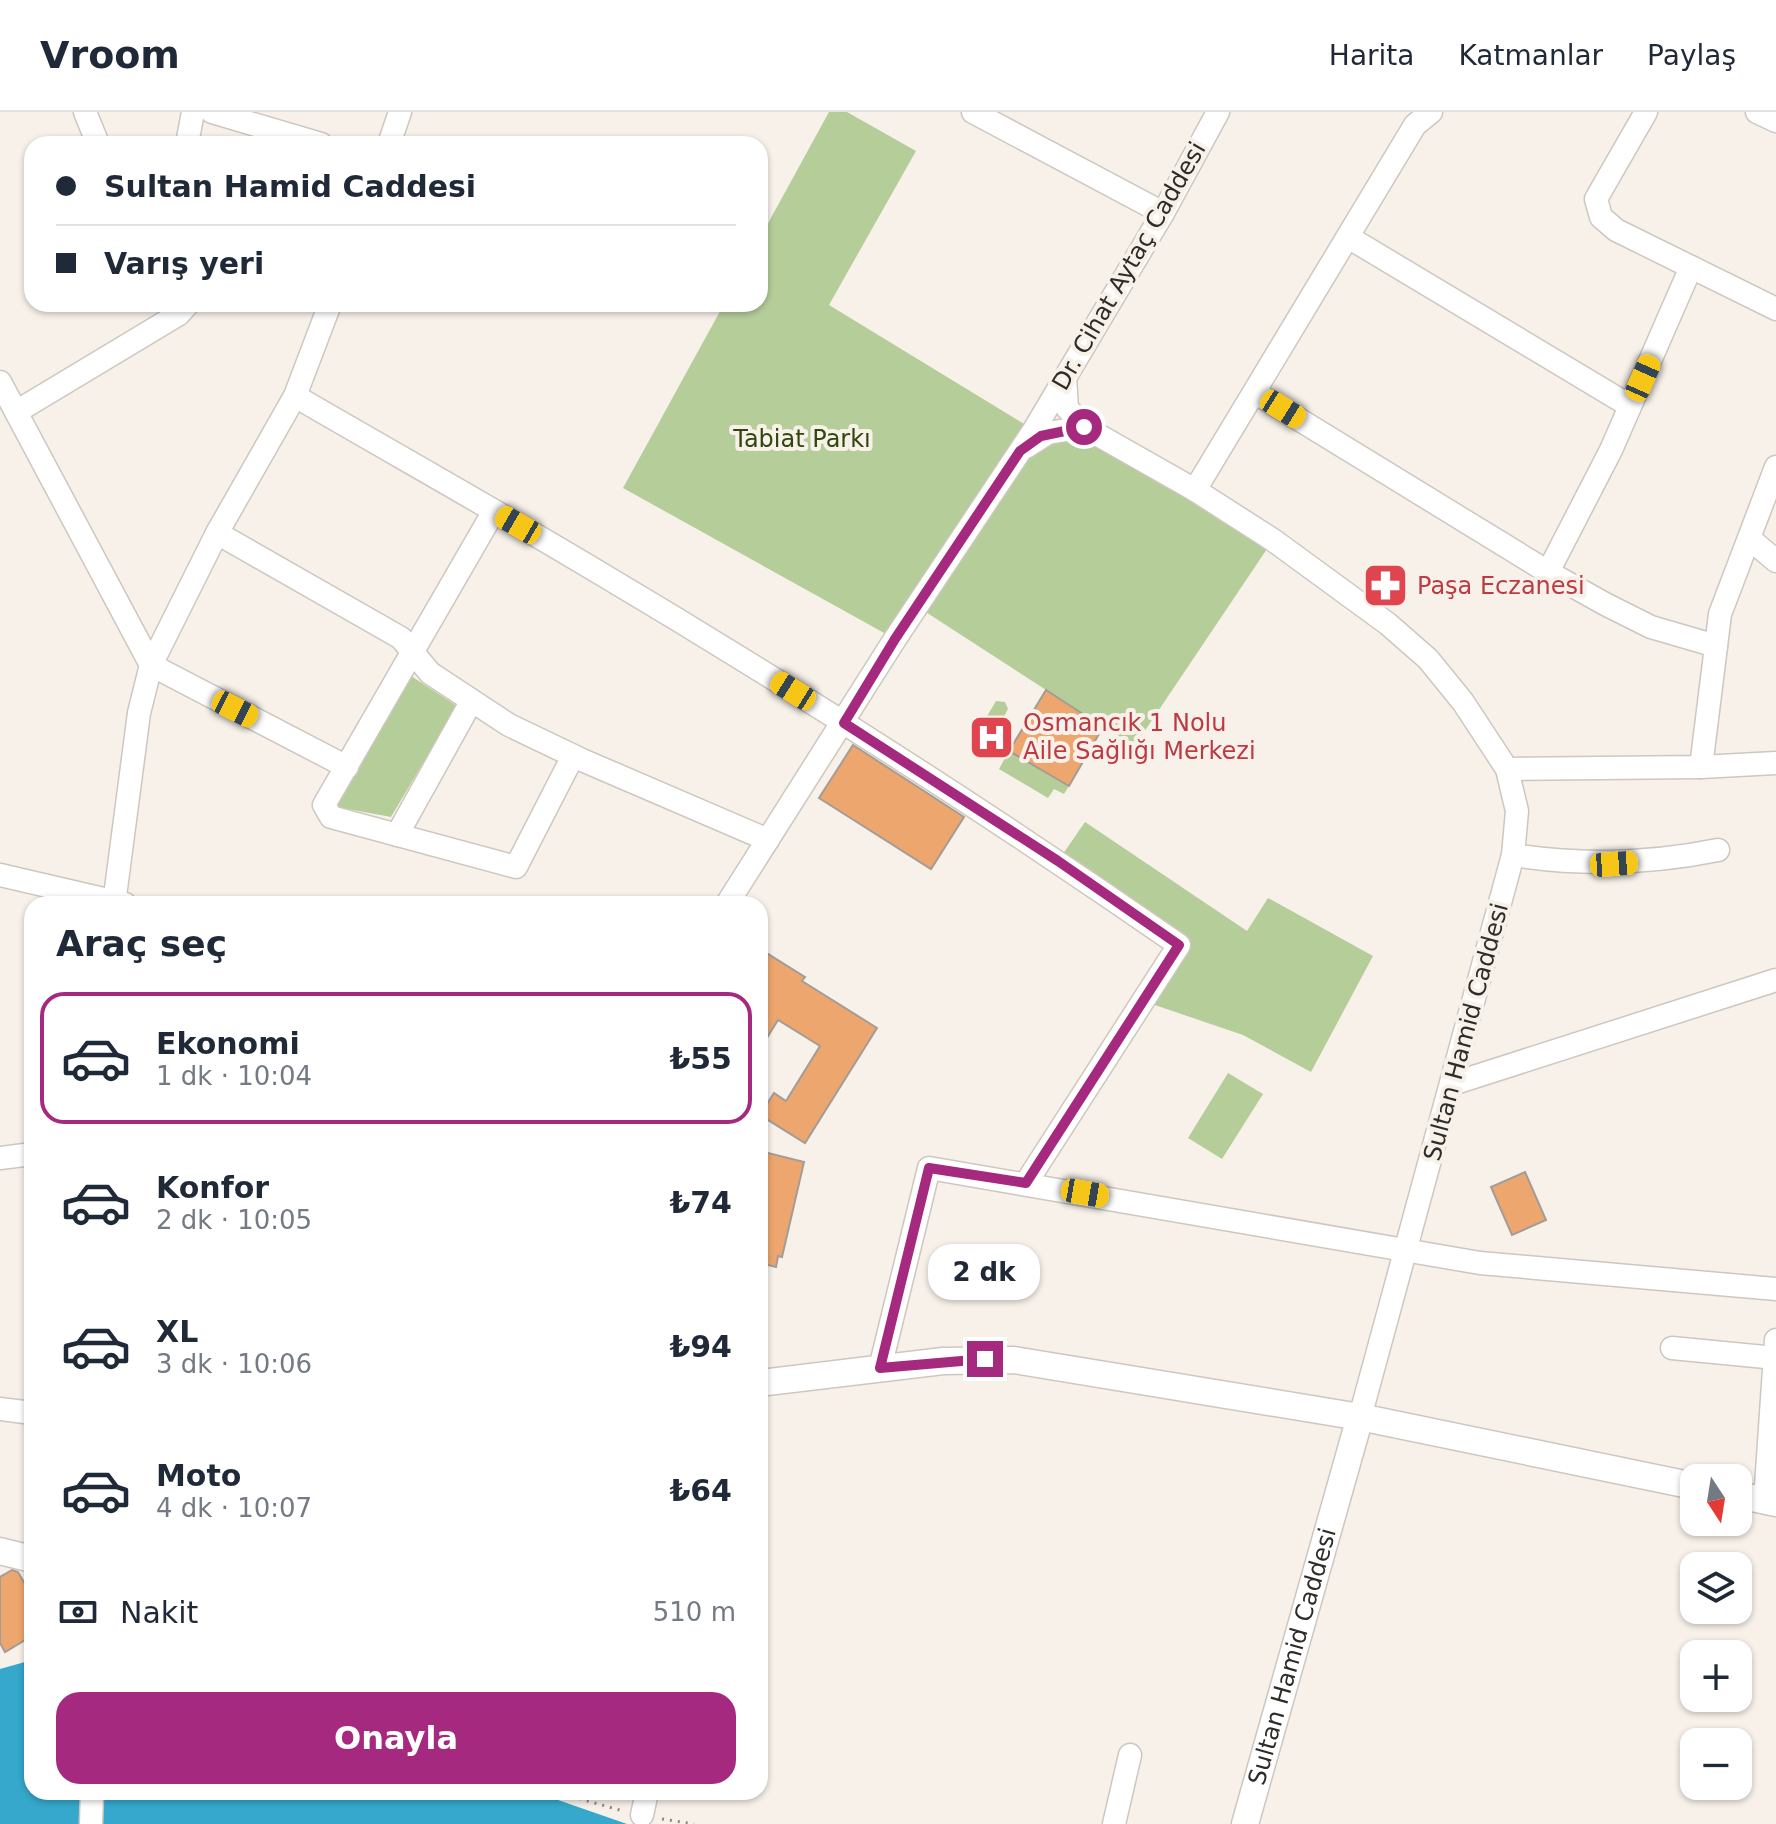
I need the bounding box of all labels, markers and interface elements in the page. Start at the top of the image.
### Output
text: Vroom [40,33,180,77]
text: Harita [1329,39,1414,72]
text: Katmanlar [1458,39,1603,72]
text: Paylaş [1647,39,1736,72]
street label: Dr. Cihat Aytaç Caddesi [1046,137,1212,395]
text: Sultan Hamid Caddesi [104,169,476,204]
text: Varış yeri [104,246,264,281]
car [1622,351,1664,405]
car [1256,386,1310,432]
route start [1066,409,1102,445]
park label: Tabiat Parkı [732,425,871,453]
car [491,503,545,547]
pharmacy icon: Paşa Eczanesi [1362,562,1410,610]
place label: Paşa Eczanesi [1417,572,1585,600]
car [766,668,820,714]
car [208,687,262,731]
place label: Osmancık 1 Nolu Aile Sağlığı Merkezi [1023,709,1256,765]
hospital icon: Osmancık 1 Nolu Aile Sağlığı Merkezi [968,713,1016,761]
car [1589,850,1639,878]
street label: Sultan Hamid Caddesi [1418,900,1514,1164]
text: Araç seç [56,923,227,964]
icon: car [60,1022,132,1094]
text: Ekonomi [156,1026,300,1061]
text: ₺55 [669,1041,732,1076]
text: 1 dk · 10:04 [156,1061,312,1091]
icon: car [60,1166,132,1238]
text: Konfor [156,1170,269,1205]
car [1059,1177,1111,1209]
text: ₺74 [669,1185,732,1220]
text: 2 dk · 10:05 [156,1205,312,1235]
callout: 2 dk [929,1243,1041,1299]
text: 2 dk [952,1257,1016,1287]
icon: car [60,1310,132,1382]
text: XL [156,1314,198,1349]
text: ₺94 [669,1329,732,1364]
route end [967,1341,1003,1377]
text: 3 dk · 10:06 [156,1349,312,1379]
icon: car [60,1454,132,1526]
text: Moto [156,1458,241,1493]
north arrow [1680,1464,1752,1536]
map controls [1680,1464,1752,1800]
text: ₺64 [669,1473,732,1508]
text: 4 dk · 10:07 [156,1493,312,1523]
street label: Sultan Hamid Caddesi [1243,1525,1342,1788]
button: layers [1680,1552,1752,1624]
icon: cash [56,1590,100,1634]
text: Nakit [120,1595,198,1630]
text: 510 m [653,1597,736,1627]
button: + [1680,1640,1752,1712]
button: Onayla [56,1692,736,1784]
button: − [1680,1728,1752,1800]

